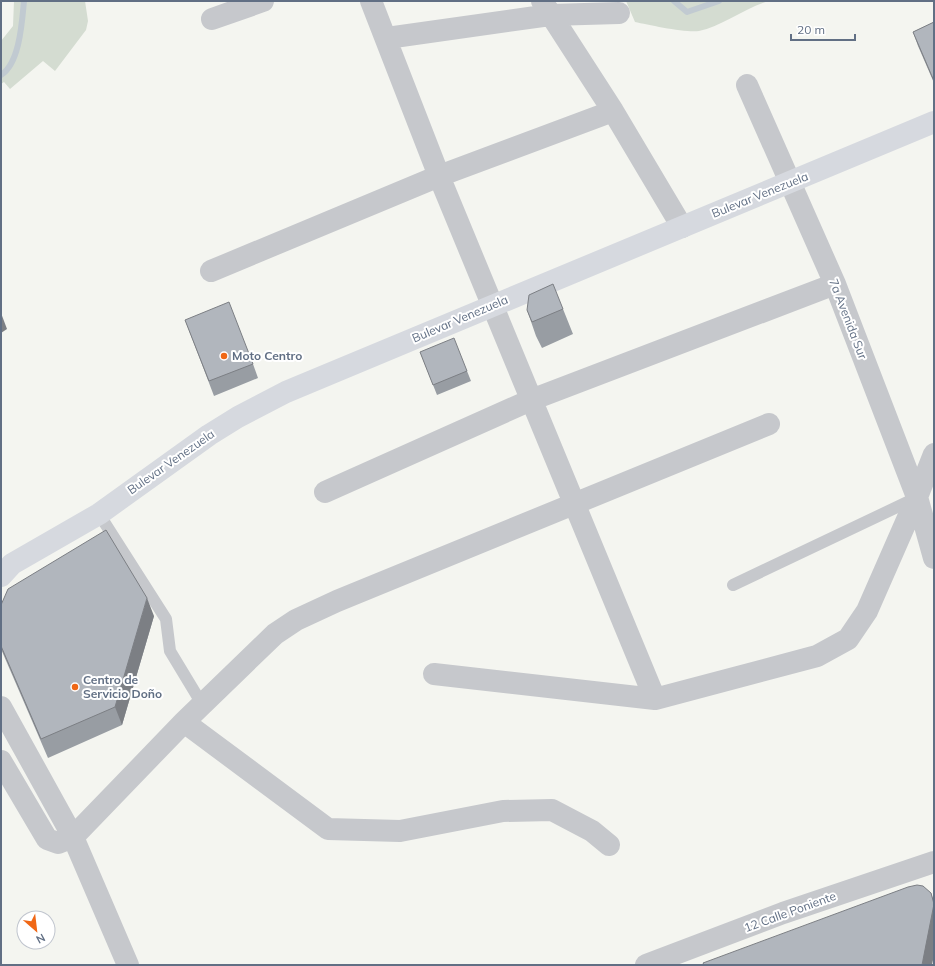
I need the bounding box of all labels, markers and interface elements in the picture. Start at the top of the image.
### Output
scale bar [791,16,855,42]
text: 20 m [797,22,825,37]
street label: Bulevar Venezuela [709,168,810,221]
street label: 7a Avenida Sur [826,276,871,362]
street label: Bulevar Venezuela [410,292,510,346]
place label: Moto Centro [232,348,302,363]
marker: Moto Centro [219,351,229,361]
street label: Bulevar Venezuela [124,426,217,497]
place label: Centro de Servicio Doño [83,672,162,701]
marker: Centro de Servicio Doño [70,682,80,692]
street label: 12 Calle Poniente [742,888,838,935]
north arrow [16,910,56,950]
text: N [34,931,48,947]

